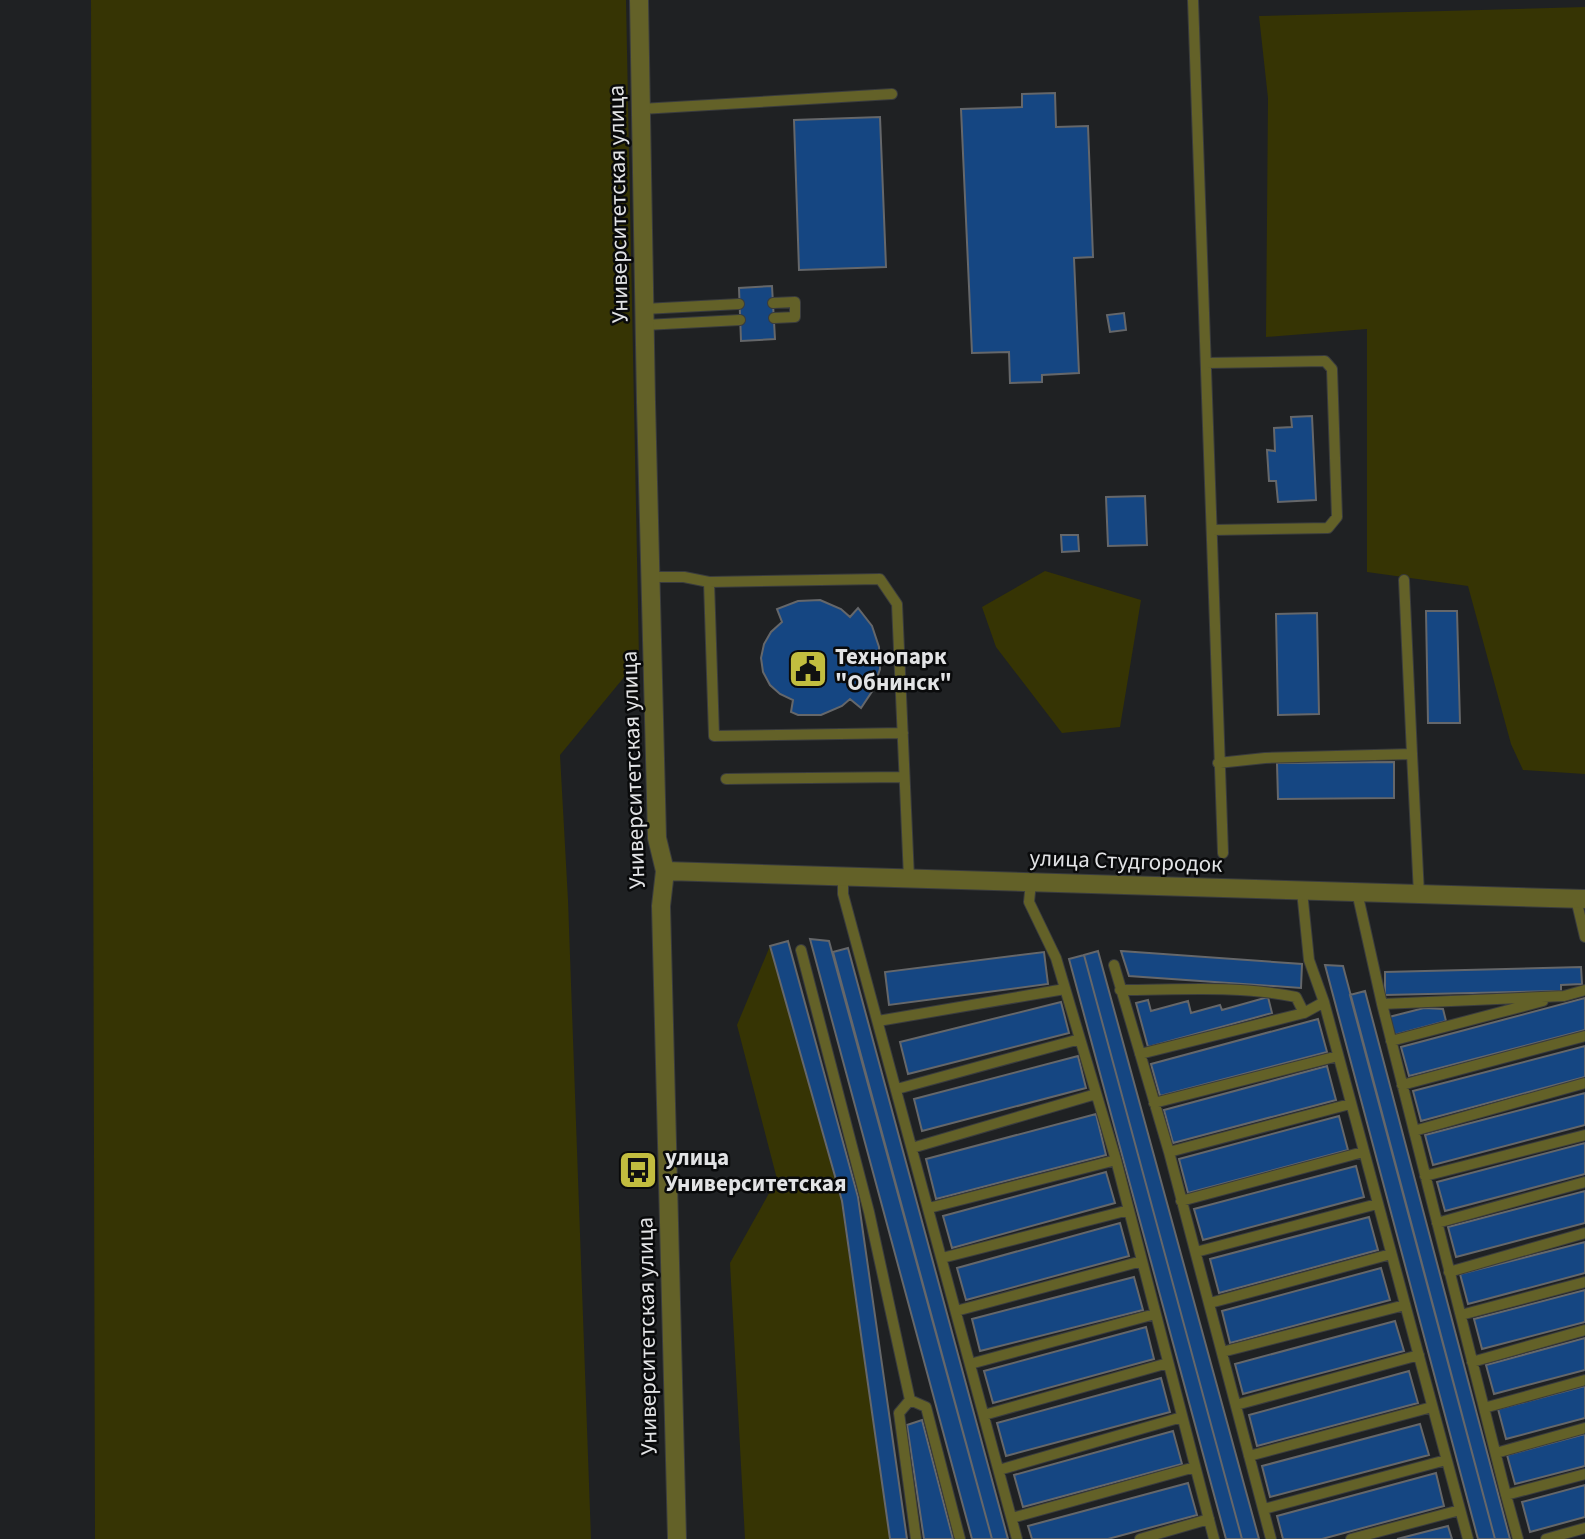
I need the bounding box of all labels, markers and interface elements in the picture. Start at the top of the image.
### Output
street label: Университетская улица [599,85,637,323]
place label: Технопарк "Обнинск" [835,640,952,699]
public building icon: Технопарк "Обнинск" [787,648,829,690]
street label: Университетская улица [612,650,654,890]
street label: улица Студгородок [1029,841,1224,881]
place label: улица Университетская [665,1141,847,1200]
bus stop icon: улица Университетская [617,1149,659,1191]
street label: Университетская улица [628,1217,666,1455]

